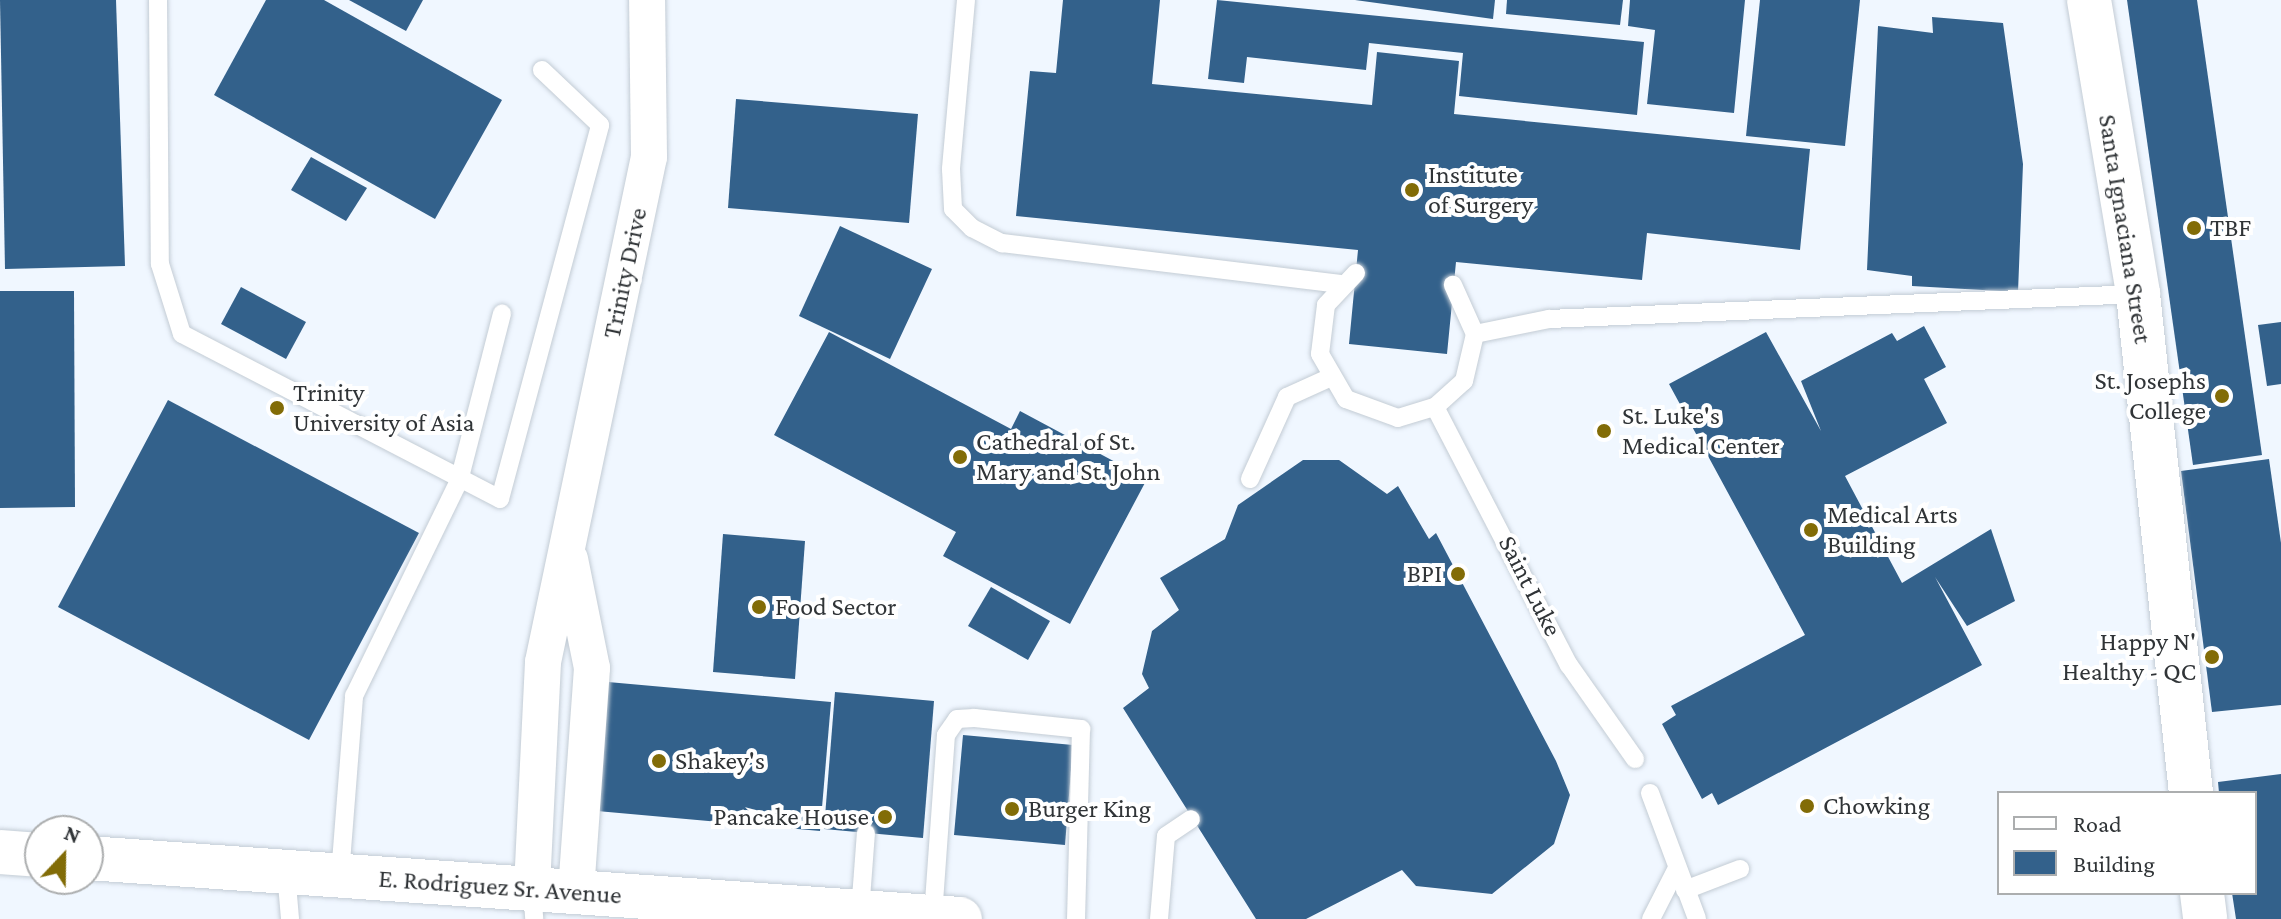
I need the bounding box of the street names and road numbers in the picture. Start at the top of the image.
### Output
street label: Santa Ignaciana Street [2091,112,2159,346]
street label: Trinity Drive [596,205,654,341]
street label: Saint Luke [1491,530,1569,642]
street label: E. Rodriguez Sr. Avenue [377,863,623,911]

